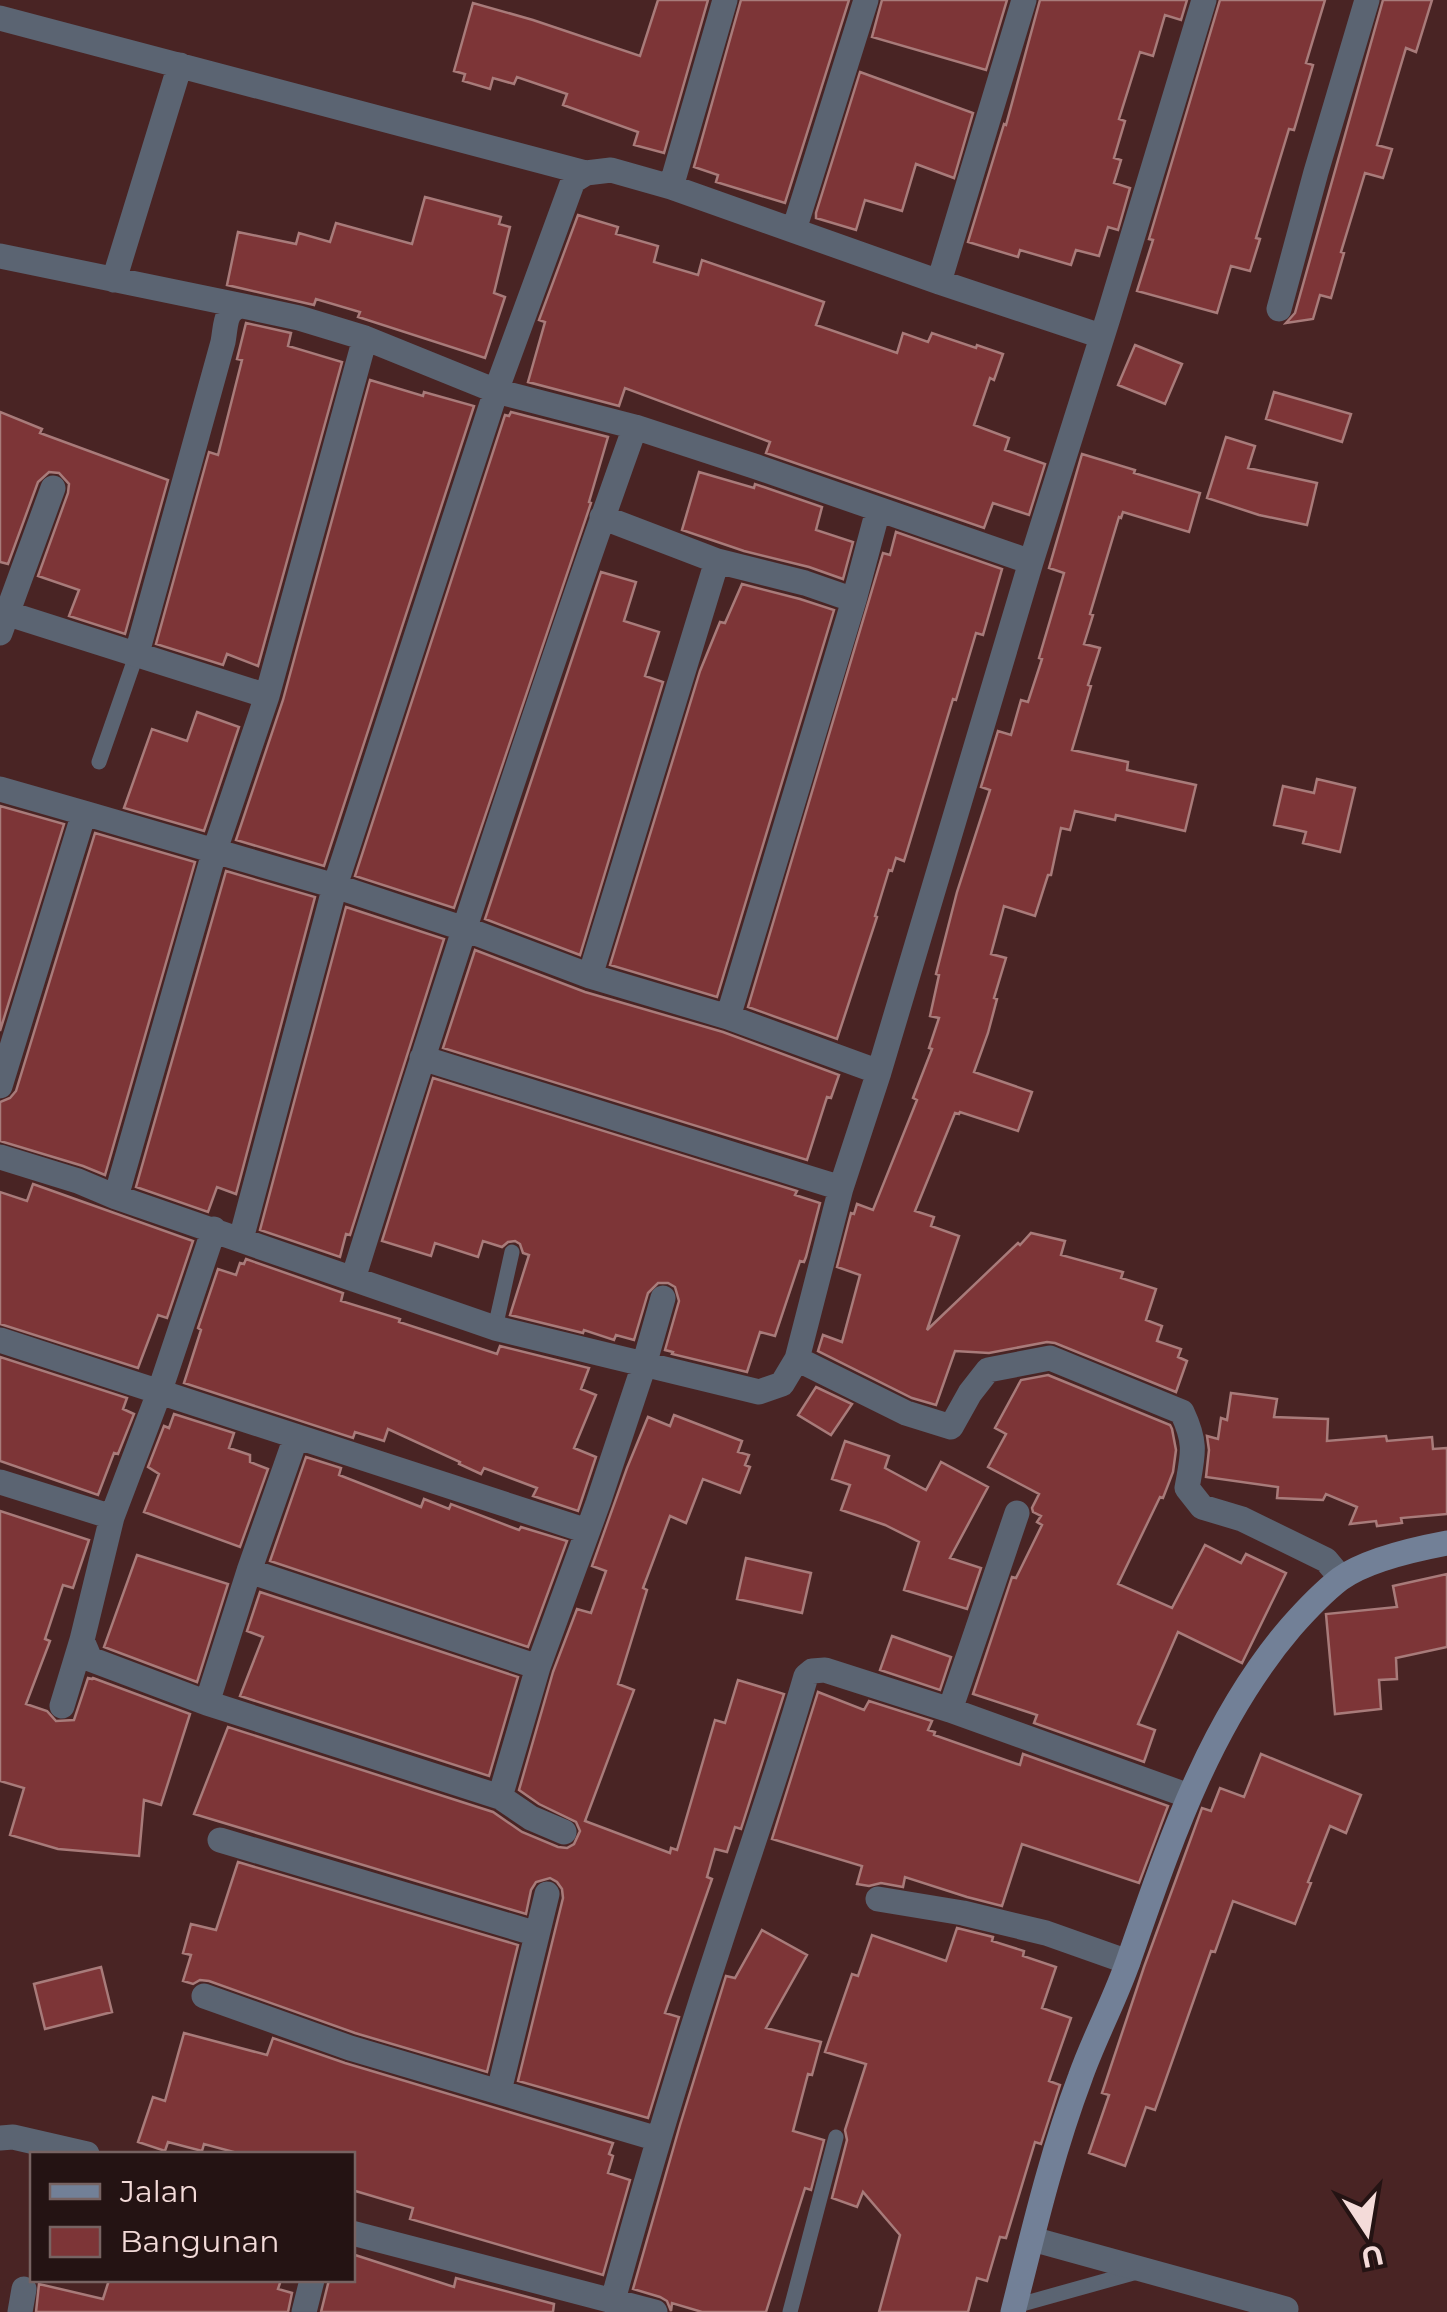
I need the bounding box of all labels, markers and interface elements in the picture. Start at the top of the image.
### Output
legend [30,2152,355,2282]
text: Jalan [119,2173,199,2210]
north arrow [1317,2182,1417,2282]
text: Bangunan [120,2223,280,2260]
text: U [1358,2238,1387,2275]

